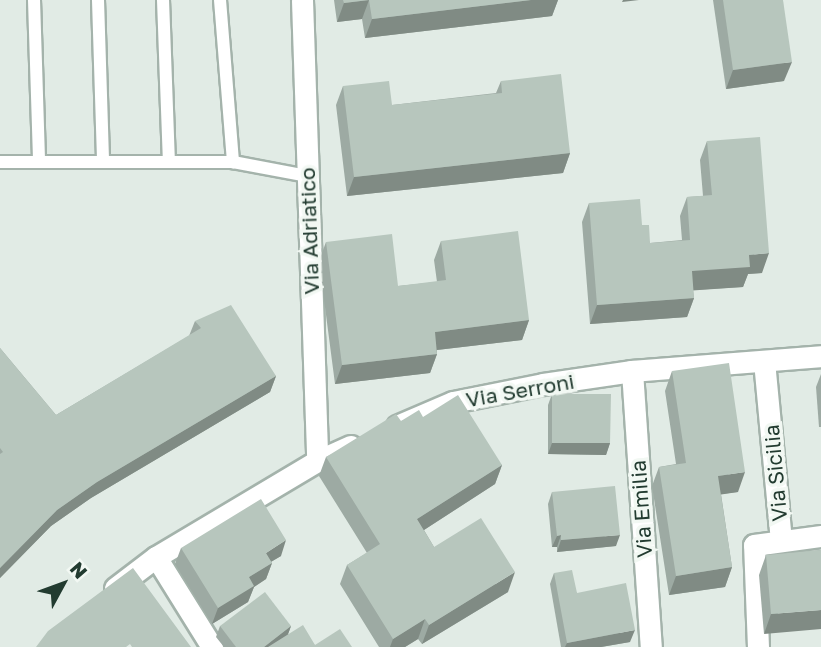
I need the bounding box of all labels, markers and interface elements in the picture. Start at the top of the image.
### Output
street label: Via Adriatico [294,167,324,295]
street label: Via Serroni [464,368,576,412]
street label: Via Sicilia [758,424,792,522]
street label: Via Emilia [625,459,657,559]
north arrow [28,549,98,619]
text: N [66,557,93,583]

